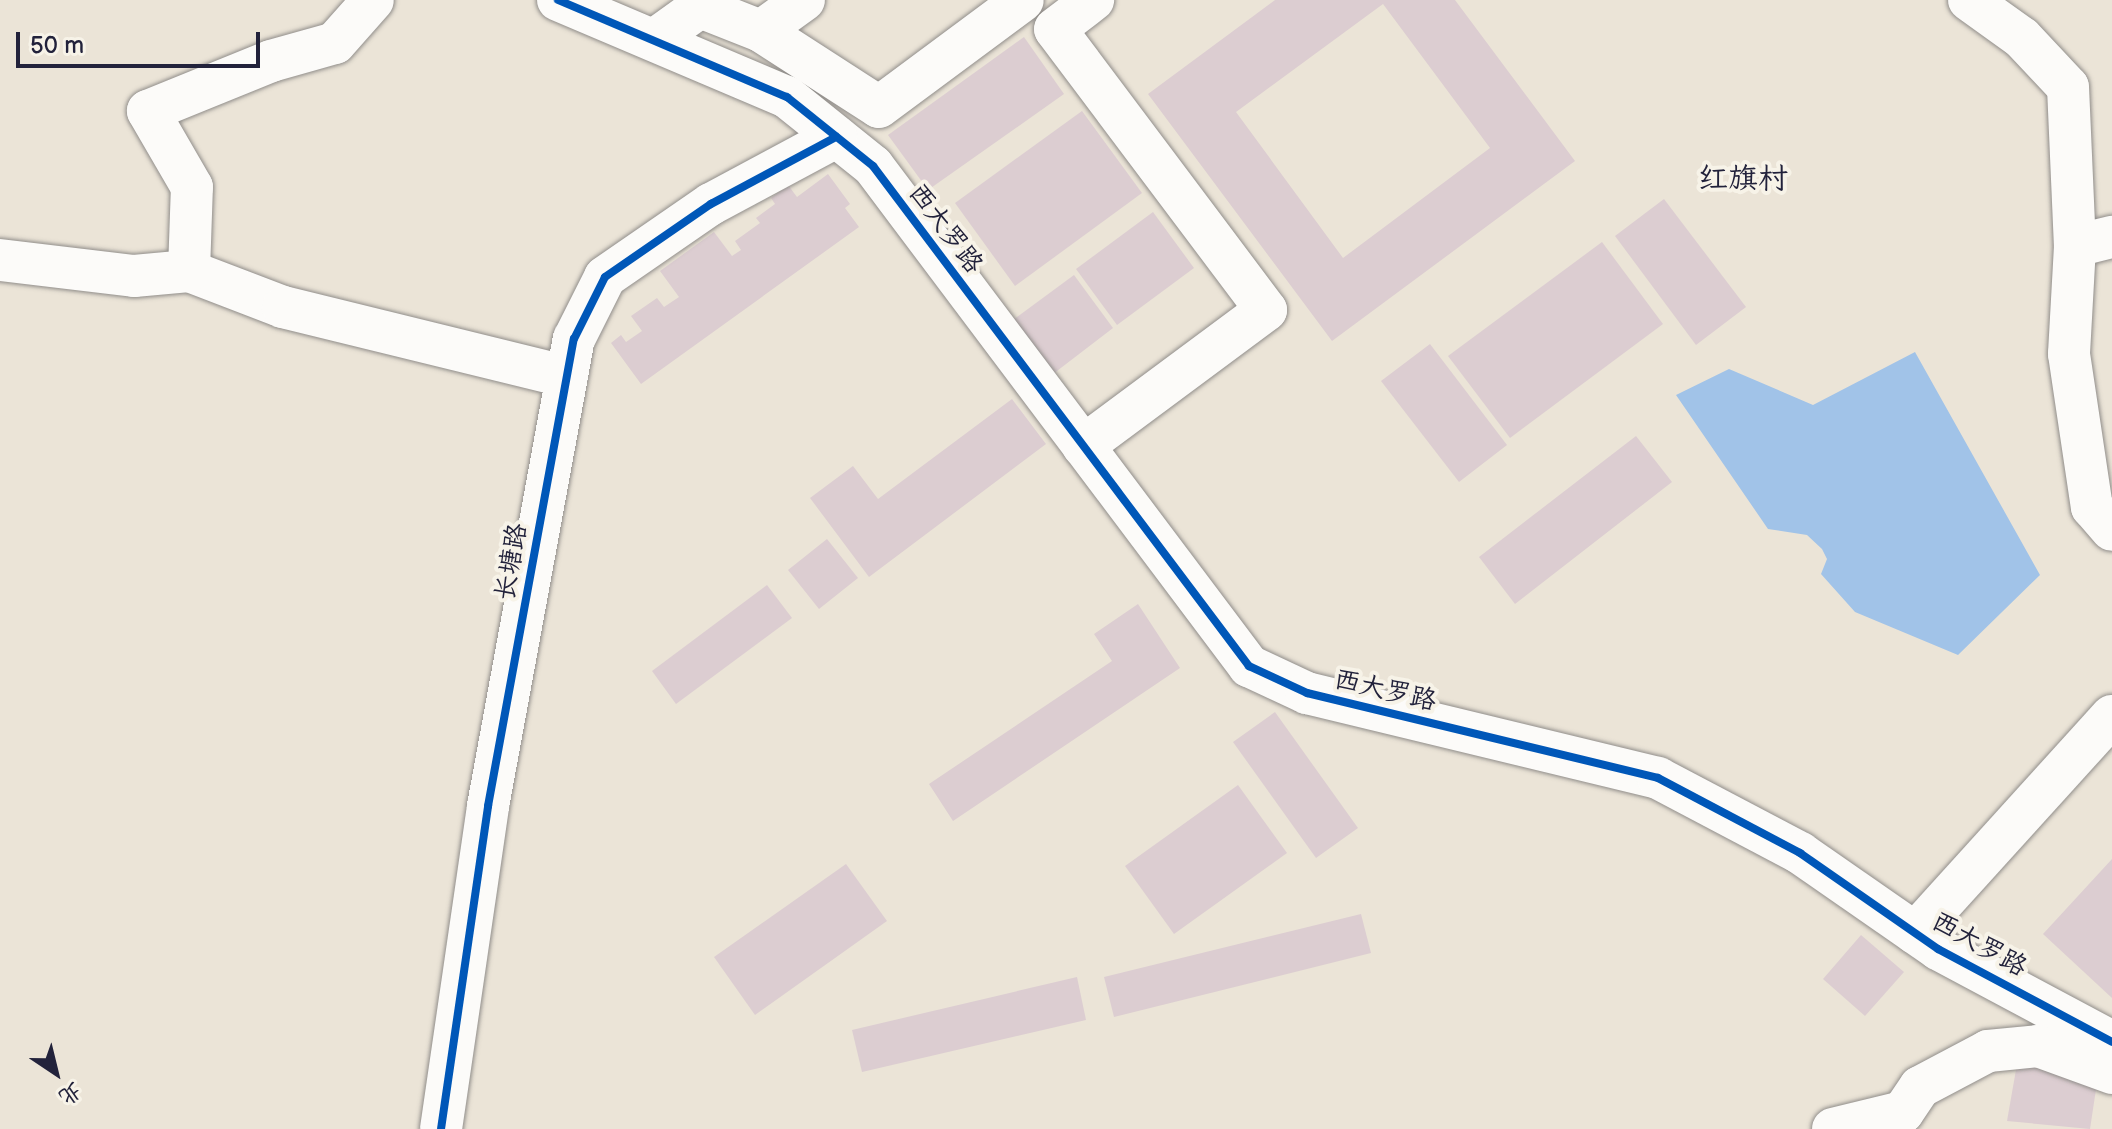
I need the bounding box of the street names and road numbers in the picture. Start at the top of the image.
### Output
street label: 西大罗路 [901,178,989,280]
street label: 长塘路 [490,521,534,603]
street label: 西大罗路 [1331,664,1439,718]
street label: 西大罗路 [1926,906,2032,984]

